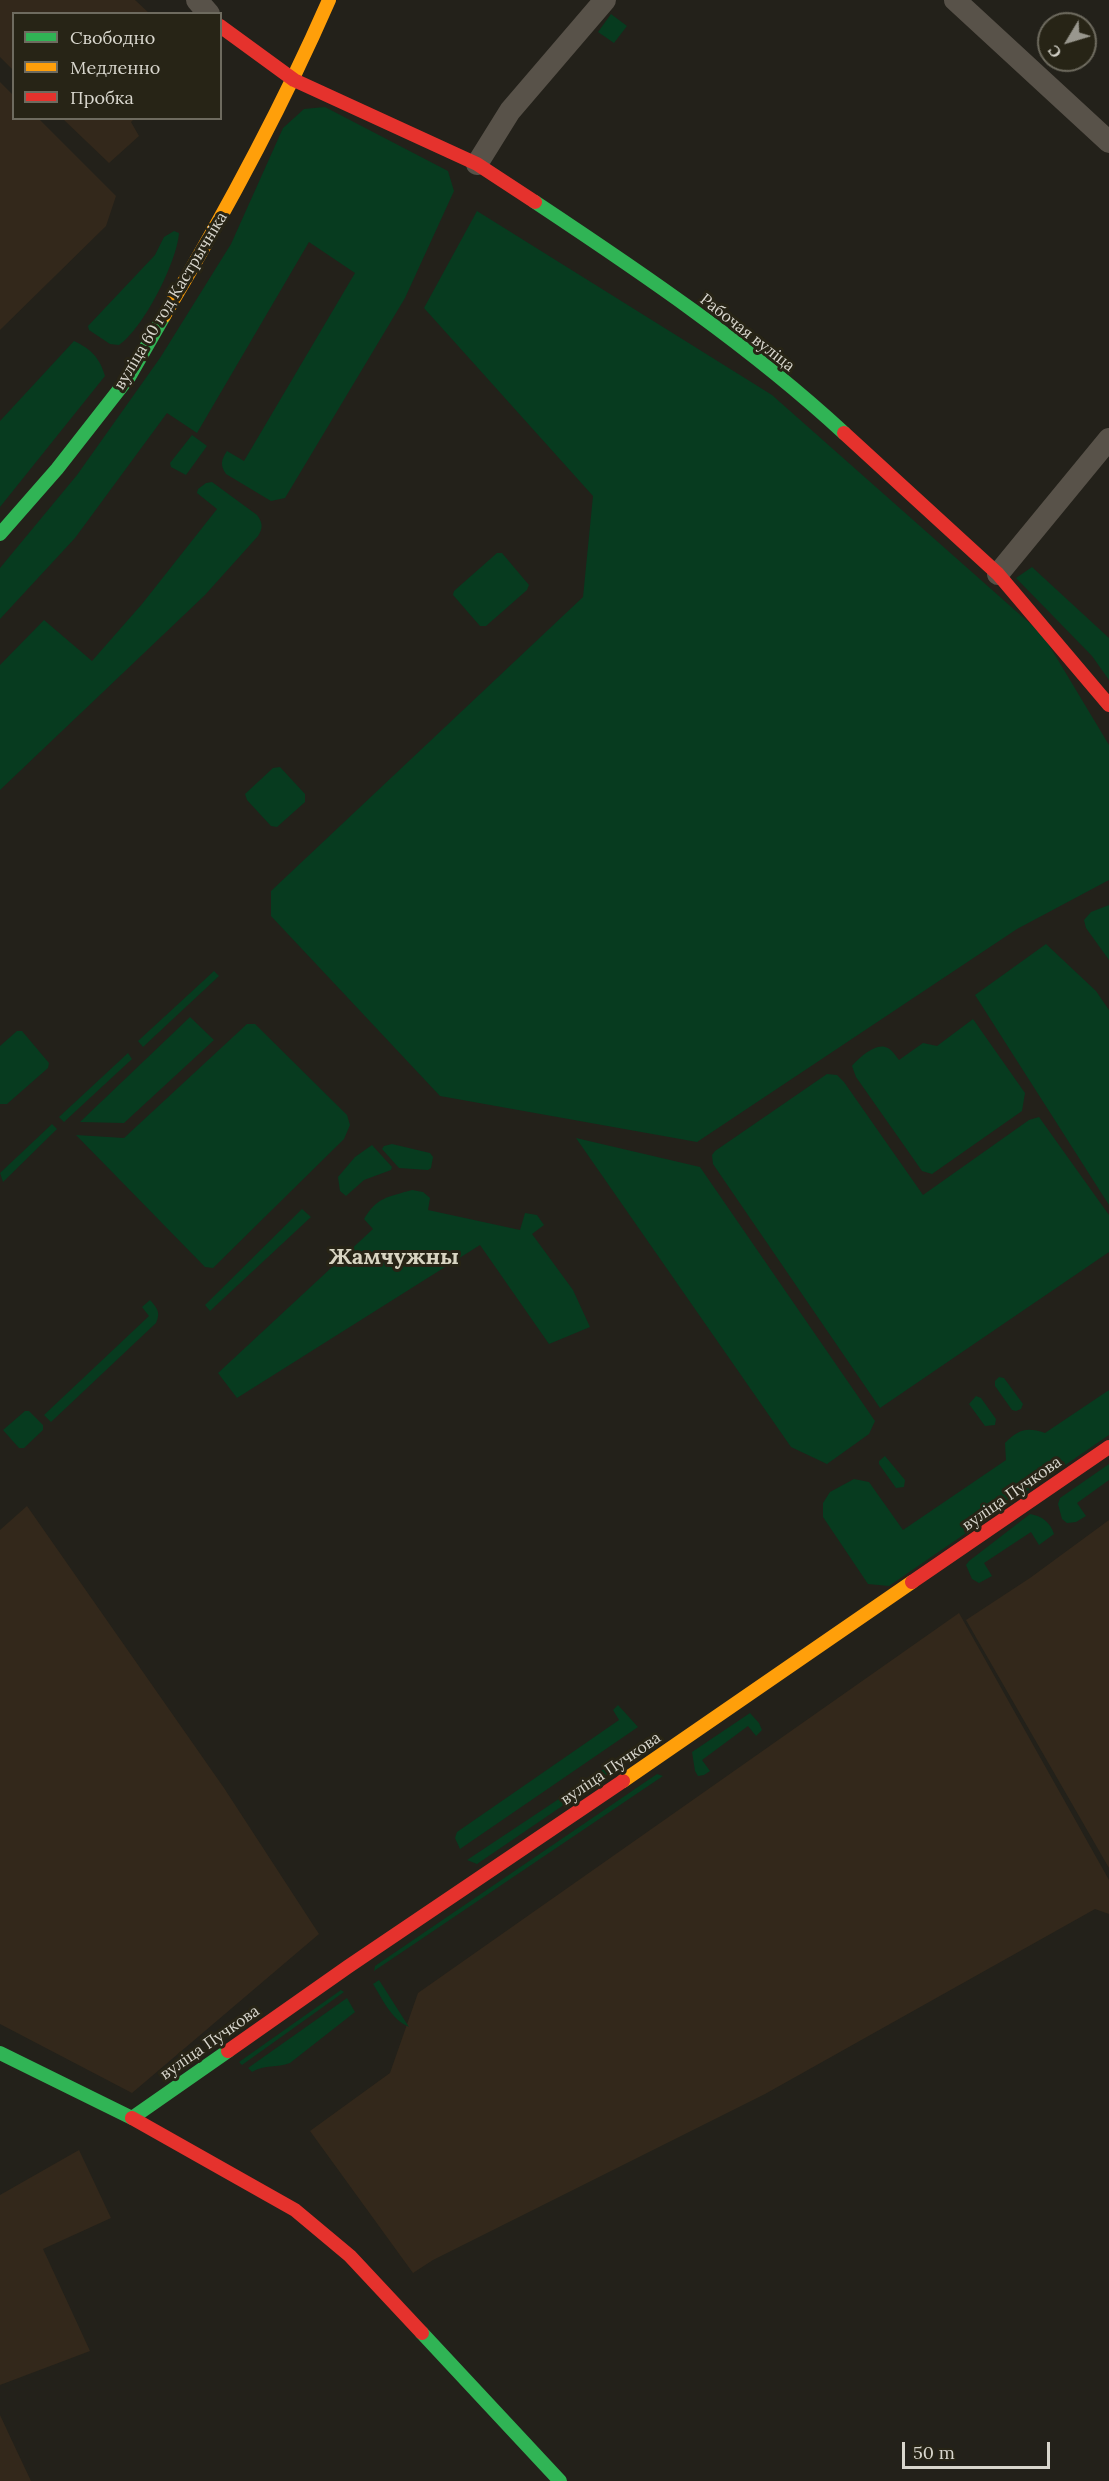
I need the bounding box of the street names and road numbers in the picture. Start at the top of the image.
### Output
street label: вуліца 60 год Кастрычніка [110,209,232,393]
street label: Рабочая вуліца [696,290,798,376]
street label: вуліца Пучкова [959,1453,1065,1535]
street label: вуліца Пучкова [557,1728,665,1810]
street label: вуліца Пучкова [157,2002,263,2084]

